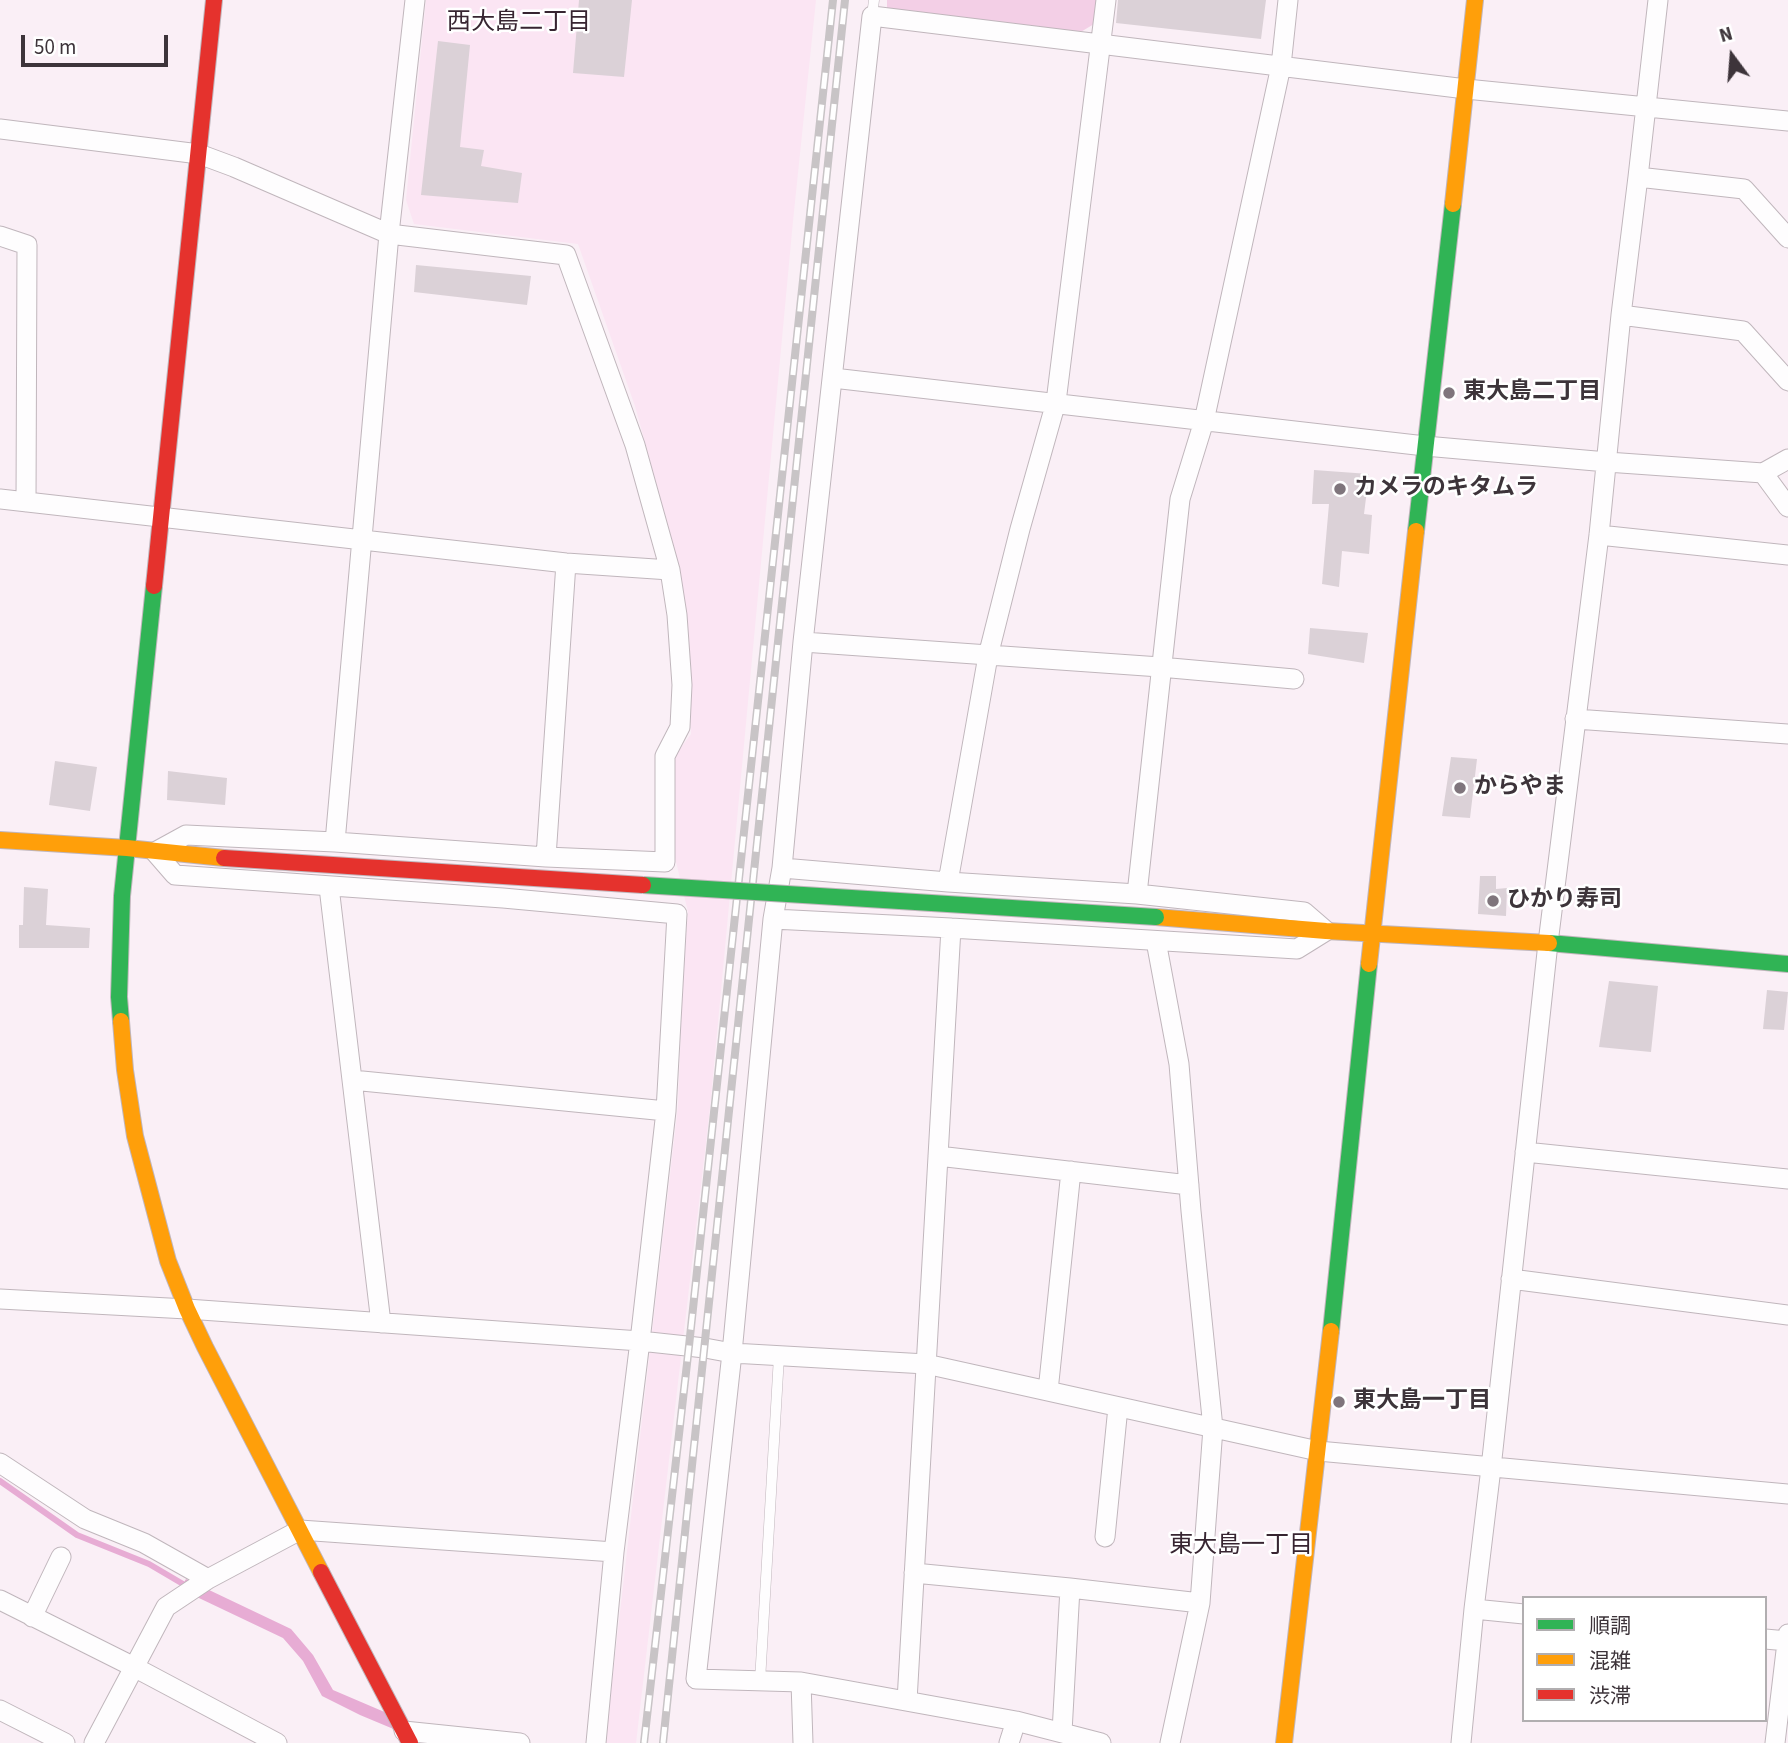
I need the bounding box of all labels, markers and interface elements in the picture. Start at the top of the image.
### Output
district label: 西大島二丁目 [447,10,591,38]
scale bar [24,21,172,65]
north arrow [1697,21,1767,91]
text: N [1716,21,1736,50]
text: 50 m [34,32,76,62]
place label: 東大島二丁目 [1463,379,1601,407]
marker: 東大島二丁目 [1441,385,1457,401]
place label: カメラのキタムラ [1354,475,1538,503]
marker: カメラのキタムラ [1332,481,1348,497]
place label: からやま [1474,774,1566,802]
marker: からやま [1452,780,1468,796]
place label: ひかり寿司 [1507,887,1622,915]
marker: ひかり寿司 [1485,893,1501,909]
place label: 東大島一丁目 [1353,1388,1491,1416]
marker: 東大島一丁目 [1331,1394,1347,1410]
district label: 東大島一丁目 [1169,1533,1313,1561]
legend [1522,1596,1767,1722]
text: 順調 [1589,1611,1631,1641]
text: 混雑 [1589,1646,1631,1676]
text: 渋滞 [1589,1681,1631,1711]

